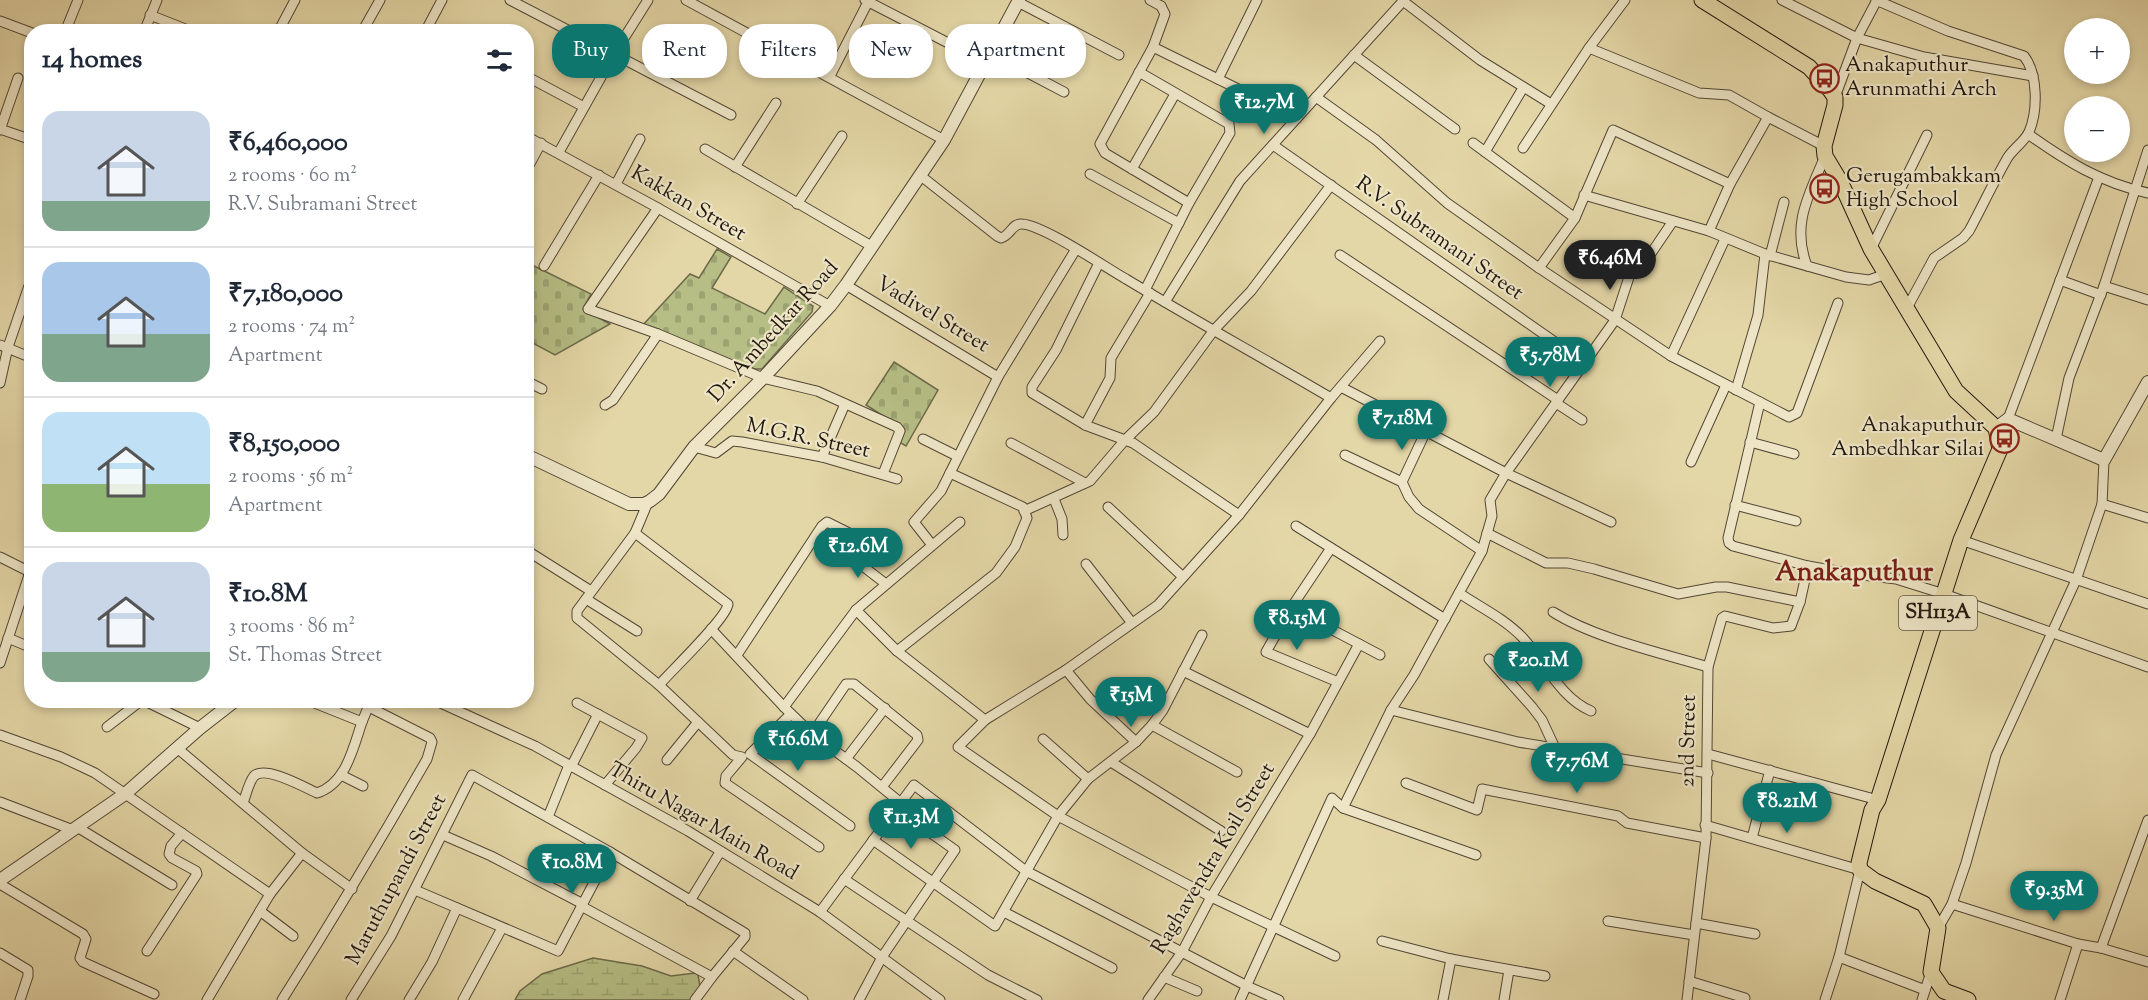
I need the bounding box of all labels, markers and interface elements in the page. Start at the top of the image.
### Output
map controls [2064,18,2130,162]
button: + [2064,18,2130,84]
chip: Buy [552,24,630,78]
chip: Rent [642,24,727,78]
chip: Filters [739,24,837,78]
chip: New [849,24,933,78]
chip: Apartment [945,24,1086,78]
text: 14 homes [42,42,142,79]
icon: filters [483,44,516,77]
place label: Anakaputhur Arunmathi Arch [1845,51,1997,105]
bus stop icon: Anakaputhur Arunmathi Arch [1808,62,1840,94]
pin: ₹12.7M [1215,84,1313,135]
text: ₹12.7M [1234,89,1294,118]
button: − [2064,96,2130,162]
text: ₹6,460,000 [228,125,348,162]
icon: home [90,135,162,207]
street label: Kakkan Street [625,159,751,249]
text: 2 rooms · 60 m² [228,162,357,191]
place label: Gerugambakkam High School [1846,162,2001,216]
street label: R.V. Subramani Street [1349,170,1529,308]
bus stop icon: Gerugambakkam High School [1809,173,1841,205]
text: R.V. Subramani Street [228,191,417,220]
pin: ₹6.46M [1561,240,1659,291]
text: ₹6.46M [1578,245,1642,274]
street label: Dr. Ambedkar Road [702,254,846,410]
street label: Vadivel Street [870,269,994,361]
text: ₹7,180,000 [228,276,343,313]
icon: home [90,286,162,358]
text: 2 rooms · 74 m² [228,313,355,342]
pin: ₹5.78M [1501,337,1599,388]
text: Apartment [228,342,323,371]
text: ₹5.78M [1519,342,1581,371]
pin: ₹7.18M [1353,400,1451,451]
text: ₹7.18M [1372,405,1432,434]
street label: M.G.R. Street [743,411,873,467]
place label: Anakaputhur Ambedhkar Silai [1831,411,1984,465]
bus stop icon: Anakaputhur Ambedhkar Silai [1989,422,2021,454]
text: ₹8,150,000 [228,426,340,463]
icon: home [90,436,162,508]
text: 2 rooms · 56 m² [228,463,353,492]
text: Apartment [228,492,323,521]
pin: ₹12.6M [809,528,907,579]
text: ₹12.6M [828,533,888,562]
district label: Anakaputhur [1775,554,1934,593]
text: ₹10.8M [228,576,308,613]
icon: home [90,586,162,658]
road number: SH113A [1899,596,1977,630]
pin: ₹8.15M [1248,600,1346,651]
text: ₹8.15M [1268,605,1326,634]
text: 3 rooms · 86 m² [228,613,355,642]
text: St. Thomas Street [228,642,382,671]
pin: ₹20.1M [1489,642,1587,693]
text: ₹20.1M [1507,647,1569,676]
pin: ₹15M [1095,677,1167,728]
text: ₹15M [1109,682,1153,711]
street label: 2nd Street [1673,694,1705,788]
pin: ₹16.6M [749,721,847,772]
text: ₹16.6M [768,726,828,755]
pin: ₹7.76M [1528,743,1626,794]
text: ₹7.76M [1545,748,1609,777]
street label: Thiru Nagar Main Road [603,755,803,889]
street label: Raghavendra Koil Street [1145,758,1283,960]
pin: ₹8.21M [1738,783,1836,834]
text: ₹8.21M [1757,788,1817,817]
street label: Maruthupandi Street [339,789,455,971]
pin: ₹11.3M [862,799,960,850]
text: ₹11.3M [883,804,939,833]
pin: ₹10.8M [523,844,621,895]
text: ₹10.8M [541,849,603,878]
pin: ₹9.35M [2005,871,2103,922]
text: ₹9.35M [2024,876,2084,905]

